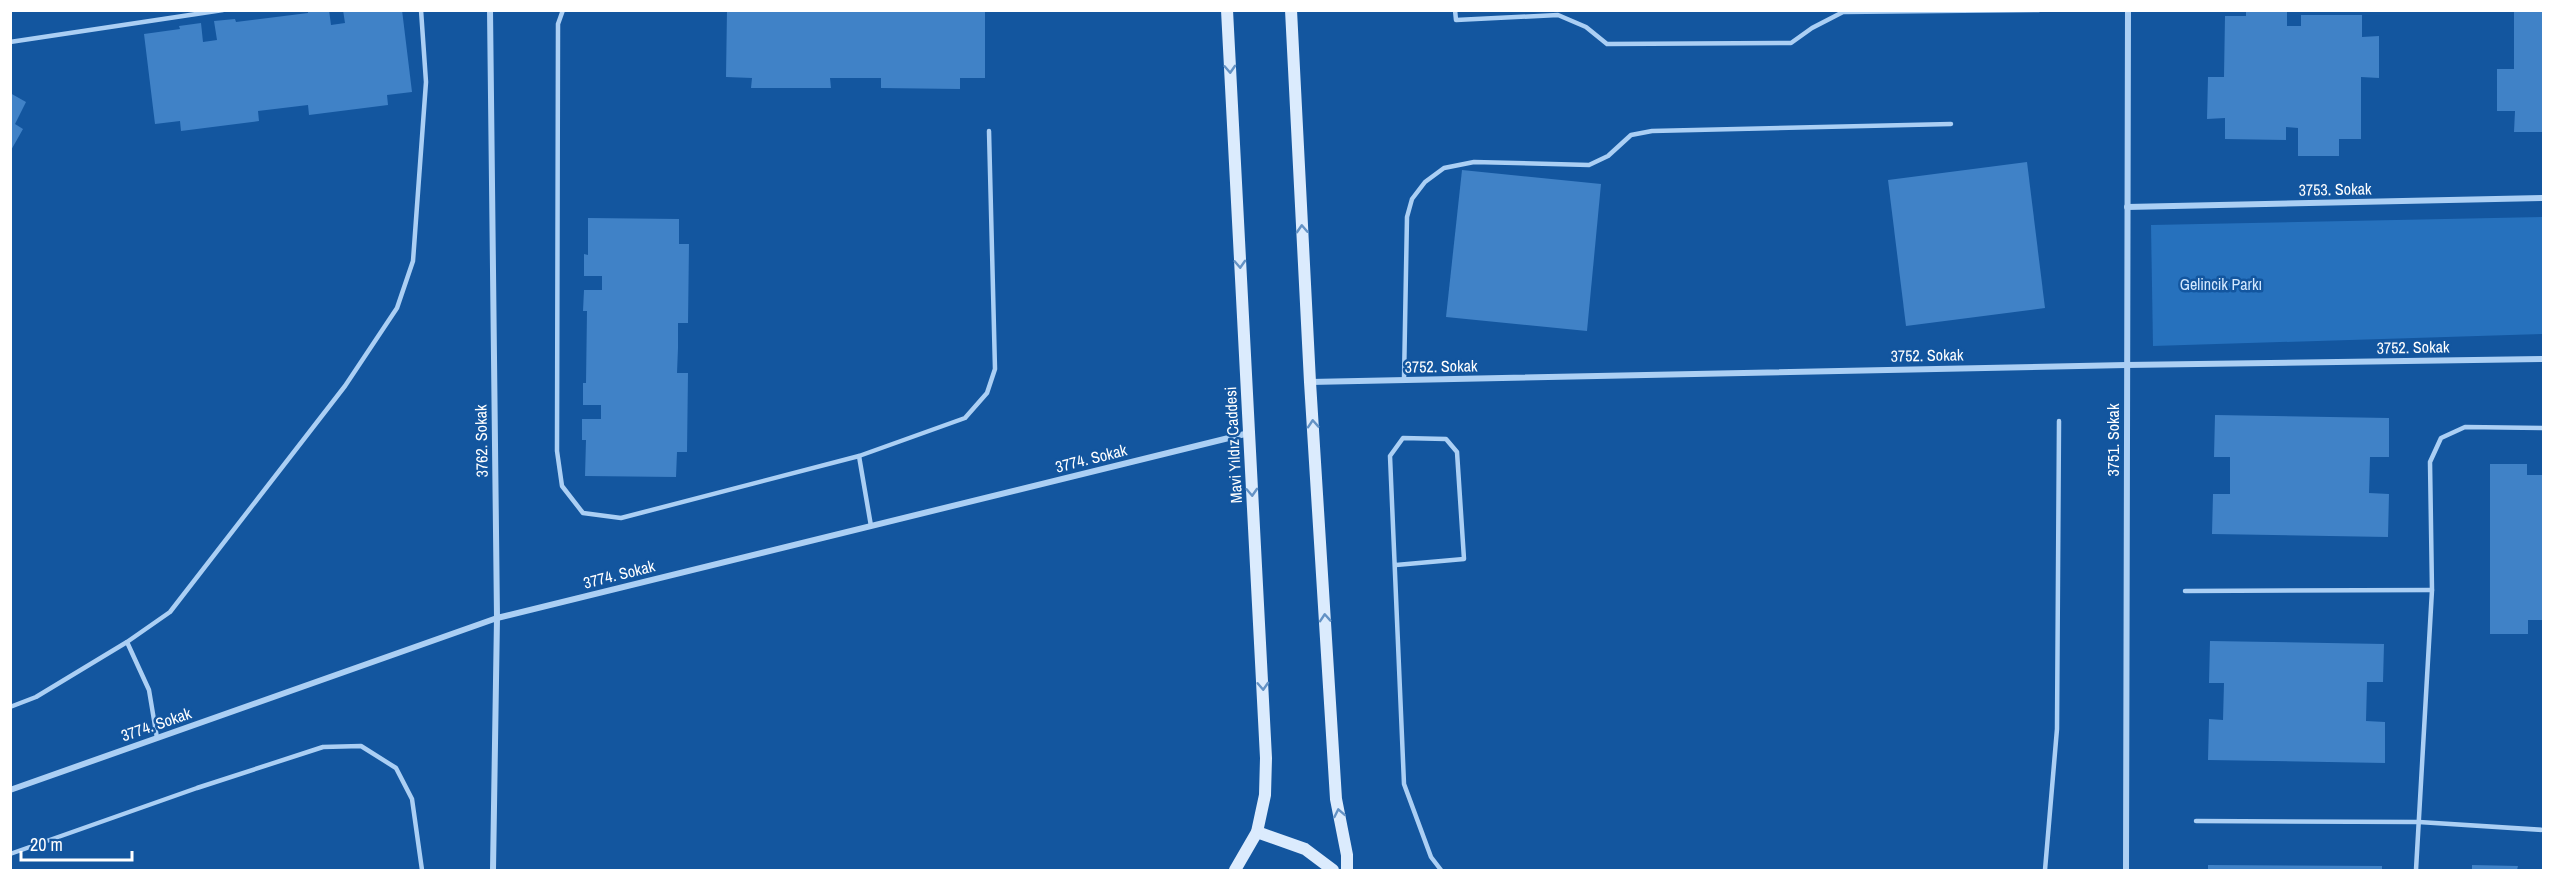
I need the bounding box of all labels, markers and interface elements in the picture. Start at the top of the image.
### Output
one-way arrow [1224,64,1237,73]
street label: 3753. Sokak [2298,177,2372,201]
one-way arrow [1296,224,1309,233]
one-way arrow [1234,259,1247,268]
park label: Gelincik Parkı [2180,273,2262,295]
street label: 3752. Sokak [2376,335,2450,359]
street label: 3752. Sokak [1890,343,1964,367]
street label: 3752. Sokak [1404,354,1478,378]
street label: Mavi Yıldız Caddesi [1219,386,1247,504]
street label: 3751. Sokak [2102,403,2124,476]
street label: 3762. Sokak [469,404,493,478]
one-way arrow [1307,419,1320,428]
street label: 3774. Sokak [1053,438,1129,477]
one-way arrow [1246,487,1259,496]
street label: 3774. Sokak [581,554,657,593]
one-way arrow [1319,614,1332,623]
one-way arrow [1256,682,1269,691]
street label: 3774. Sokak [118,702,194,746]
one-way arrow [1333,808,1346,818]
scale bar [21,824,132,862]
text: 20 m [30,832,63,857]

